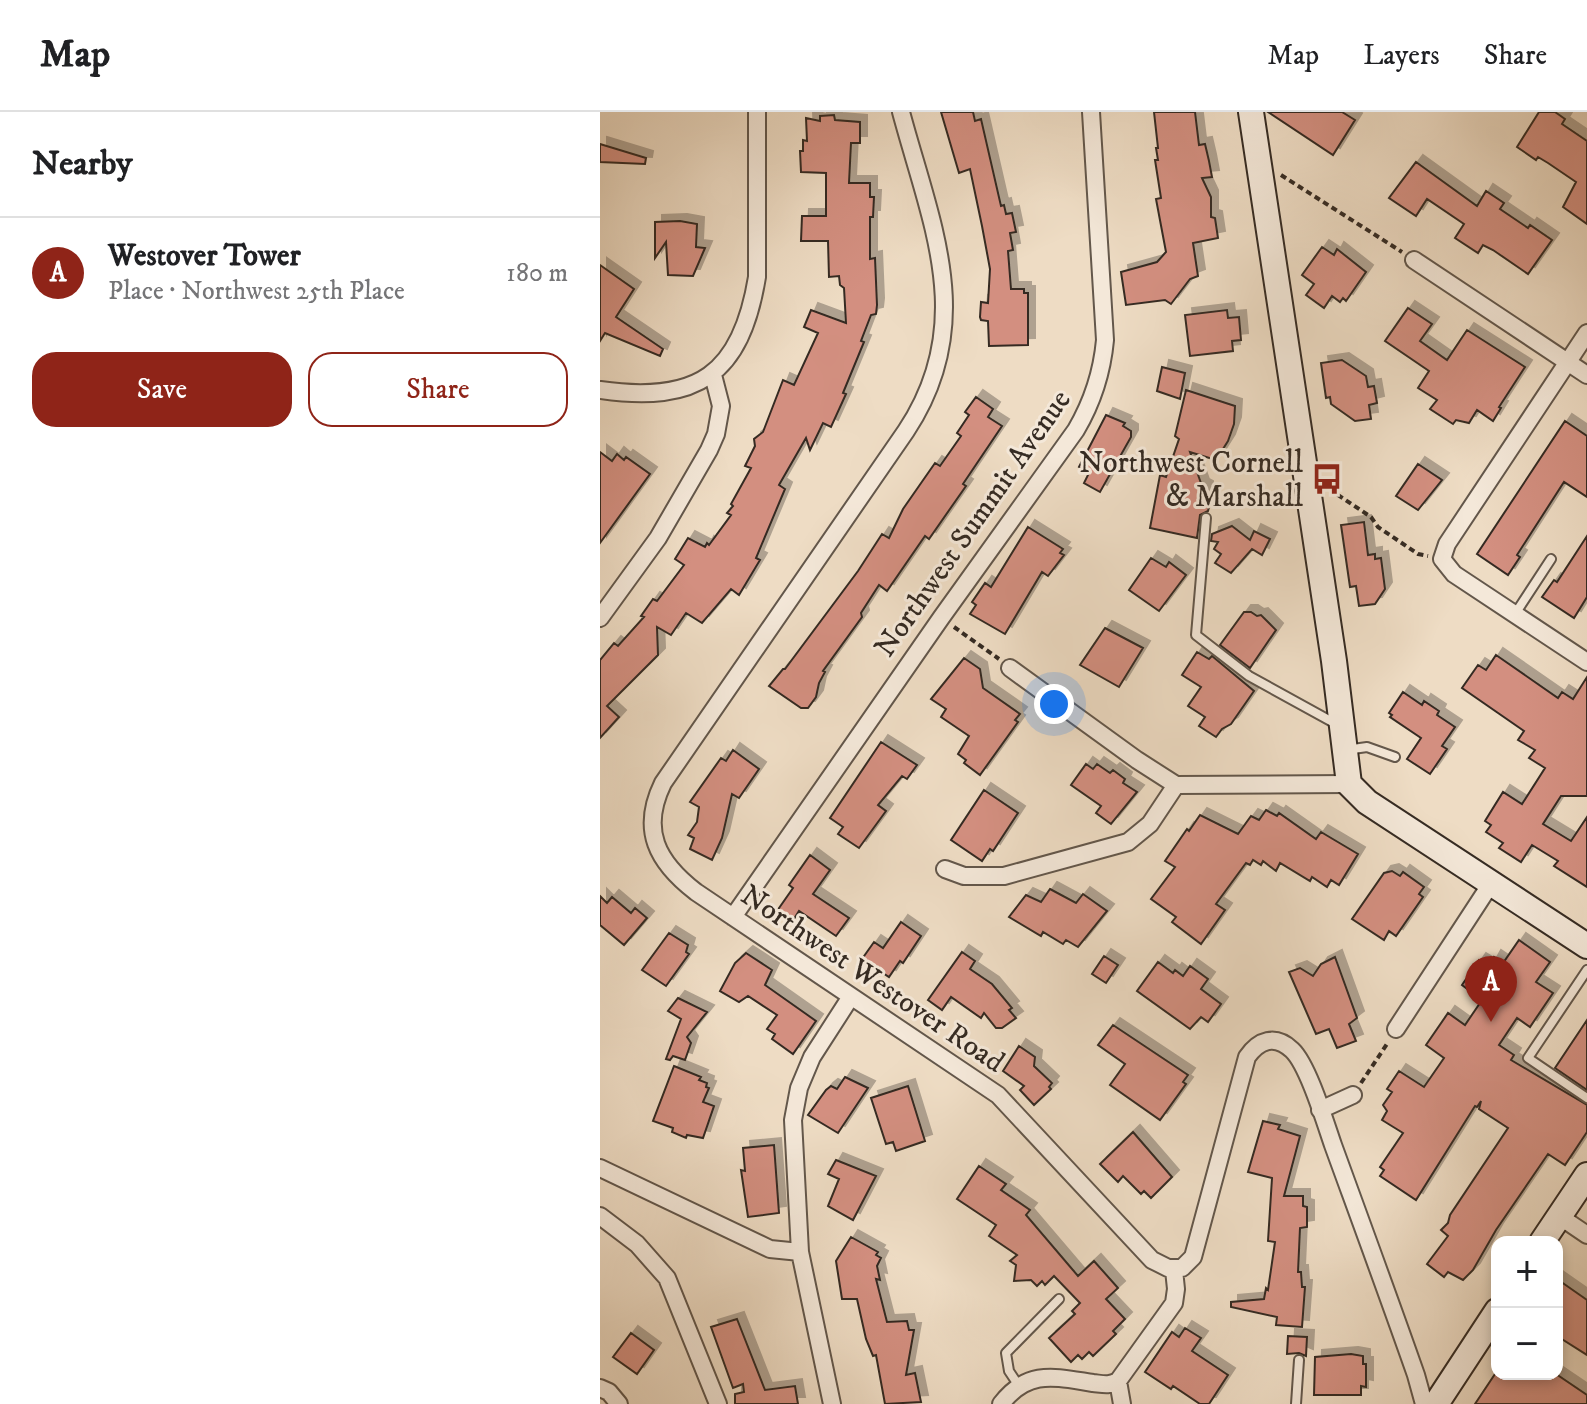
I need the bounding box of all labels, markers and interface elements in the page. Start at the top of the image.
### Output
text: Map [40,31,110,79]
text: Map [1268,38,1319,73]
text: Layers [1363,38,1440,73]
text: Share [1484,38,1547,73]
text: Nearby [32,143,133,185]
text: Westover Tower [108,238,301,275]
text: A [50,257,66,290]
text: 180 m [506,257,568,290]
text: Place · Northwest 25th Place [108,275,405,308]
button: Save [32,352,292,427]
button: Share [308,352,568,427]
street label: Northwest Summit Avenue [867,383,1080,665]
place label: Northwest Cornell & Marshall [1079,445,1303,516]
bus stop icon: Northwest Cornell & Marshall [1310,462,1344,496]
your location [1034,684,1074,724]
street label: Northwest Westover Road [733,877,1011,1081]
pin: A [1465,956,1517,1022]
map controls [1491,1236,1563,1380]
button: + [1491,1236,1563,1308]
button: − [1491,1308,1563,1380]

